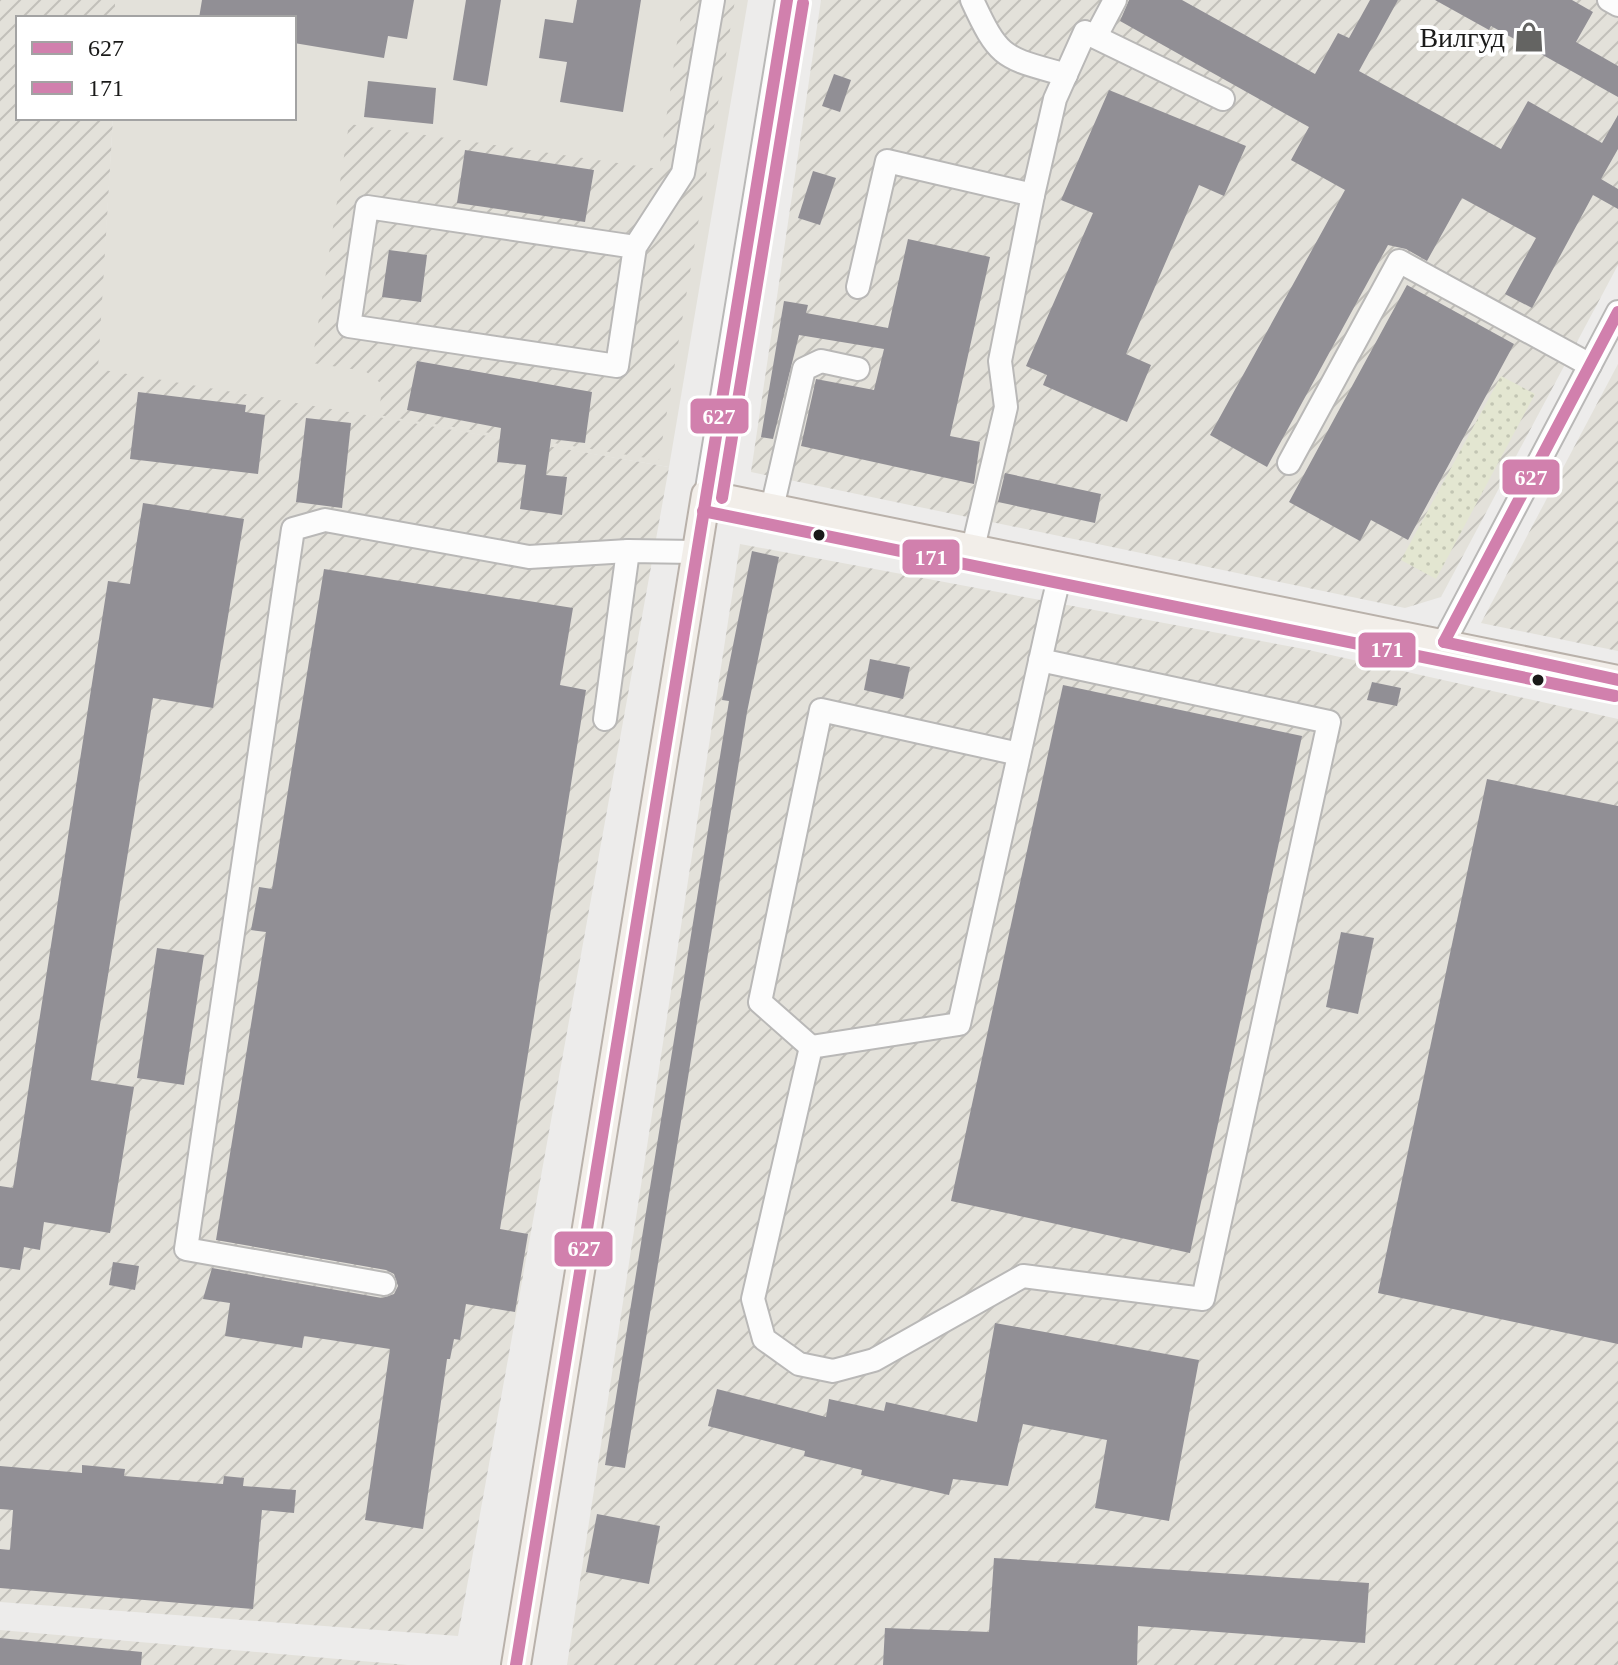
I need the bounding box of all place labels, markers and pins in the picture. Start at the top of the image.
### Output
shop icon: Вилгуд [1512,20,1546,54]
place label: Вилгуд [1419,22,1505,53]
unlabelled marker [811,527,827,543]
unlabelled marker [1530,672,1546,688]

